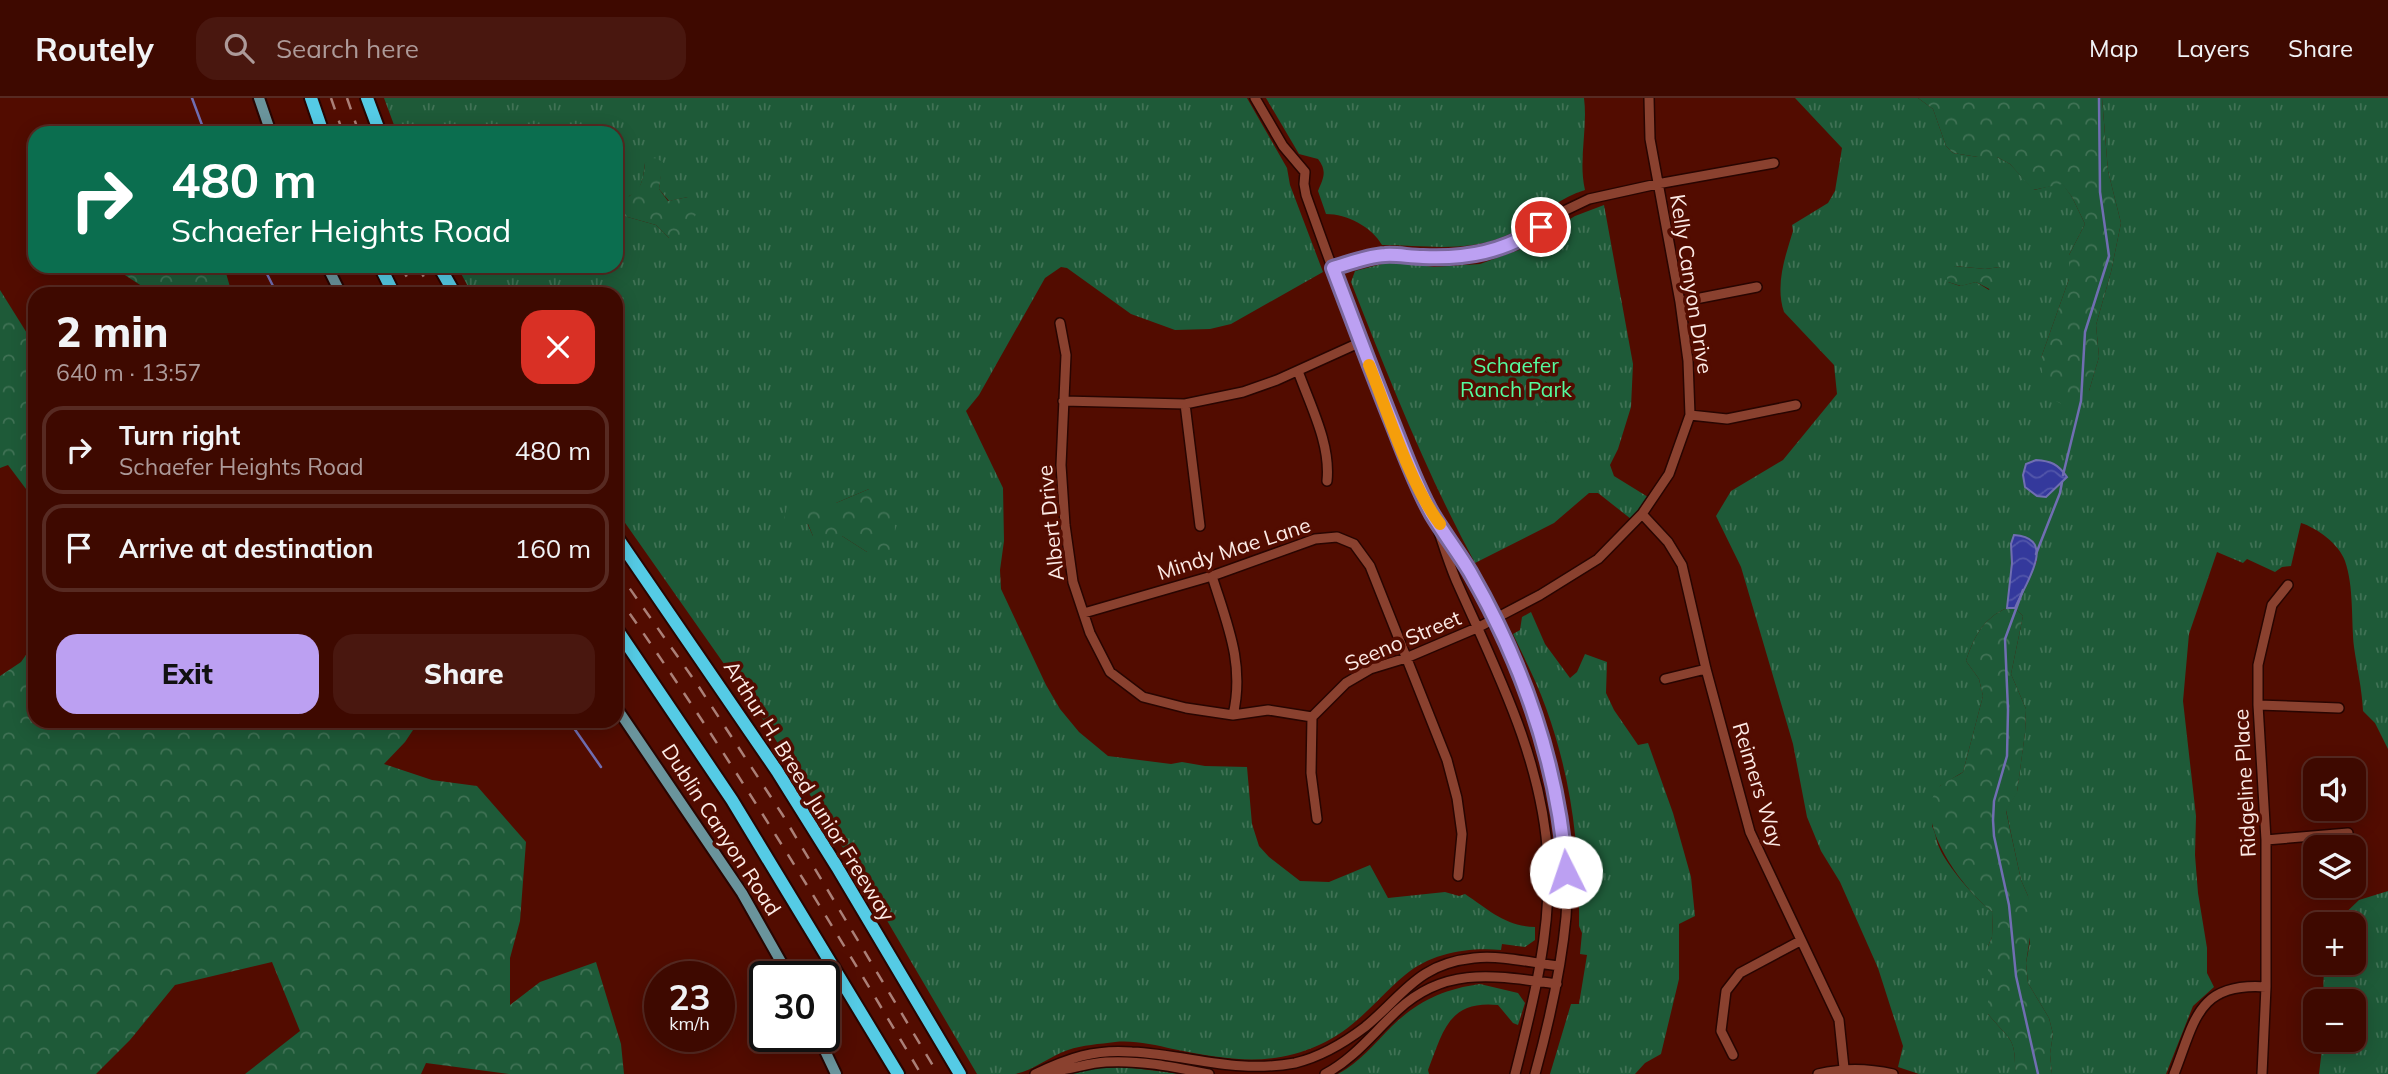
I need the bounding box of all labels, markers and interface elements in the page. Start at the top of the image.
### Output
search box [196,17,686,80]
text: Routely [35,28,154,69]
icon: search [220,29,258,67]
text: Search here [276,32,419,65]
text: Map [2089,33,2138,63]
text: Layers [2176,33,2250,63]
text: Share [2288,33,2353,63]
text: 480 m [171,149,317,210]
icon: right [56,154,147,245]
street label: Kelly Canyon Drive [1665,192,1719,375]
pin [1511,197,1571,257]
icon: arrive [1522,208,1560,246]
text: Schaefer Heights Road [171,210,511,250]
text: 2 min [56,305,169,358]
button: close [521,310,595,384]
park label: Schaefer Ranch Park [1460,352,1572,402]
text: 640 m · 13:57 [56,358,201,387]
text: Turn right [119,419,240,452]
icon: right [60,431,98,469]
text: 480 m [515,434,591,467]
text: Schaefer Heights Road [119,452,364,481]
street label: Albert Drive [1031,464,1069,582]
street label: Mindy Mae Lane [1154,511,1314,585]
icon: arrive [60,529,98,567]
text: Arrive at destination [119,532,374,565]
text: 160 m [515,532,591,565]
street label: Seeno Street [1341,604,1465,676]
button: Exit [56,634,319,714]
button: Share [333,634,595,714]
street label: Arthur H. Breed Junior Freeway [719,655,901,926]
street label: Ridgeline Place [2227,708,2261,858]
street label: Reimers Way [1728,719,1790,851]
street label: Dublin Canyon Road [657,739,787,920]
map controls [2303,758,2366,1052]
button: sound [2303,758,2366,821]
position arrow [1529,835,1603,909]
button: layers [2303,835,2366,898]
button: + [2303,912,2366,975]
speed limit sign: 30 [749,961,840,1052]
text: 23 [668,975,711,1019]
button: − [2303,989,2366,1052]
text: km/h [669,1012,710,1035]

